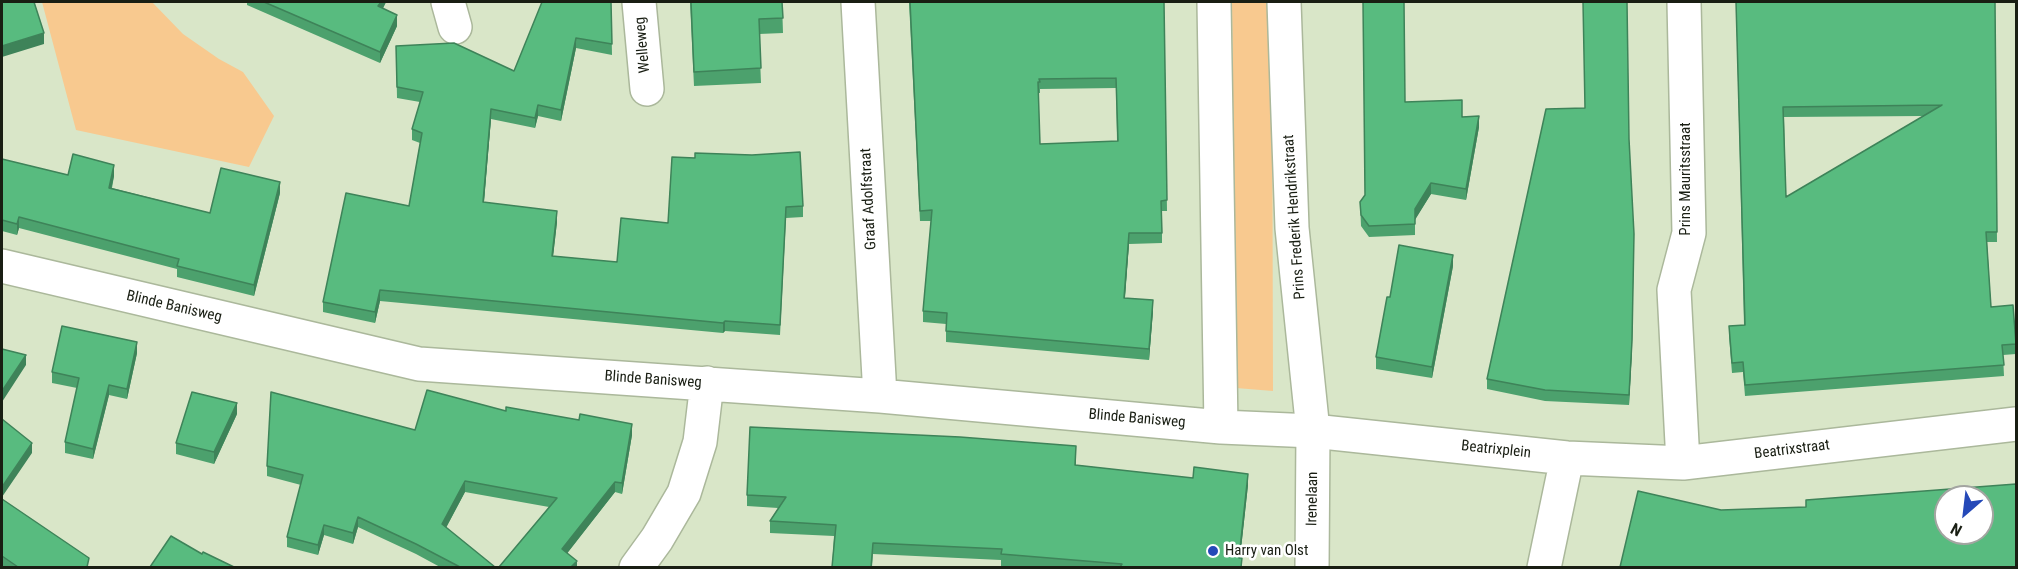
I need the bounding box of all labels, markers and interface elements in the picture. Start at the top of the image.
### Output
street label: Welleweg [632,16,654,74]
street label: Prins Mauritsstraat [1677,122,1695,236]
street label: Prins Frederik Hendrikstraat [1280,134,1310,300]
street label: Graaf Adolfstraat [857,148,881,250]
street label: Blinde Banisweg [125,287,223,327]
street label: Blinde Banisweg [604,368,702,392]
street label: Blinde Banisweg [1088,406,1186,432]
street label: Beatrixstraat [1753,436,1831,464]
street label: Beatrixplein [1460,437,1532,463]
street label: Irenelaan [1304,472,1322,526]
north arrow [1934,485,1994,545]
text: N [1947,519,1965,540]
place label: Harry van Olst [1225,542,1308,560]
marker: Harry van Olst [1206,544,1220,558]

